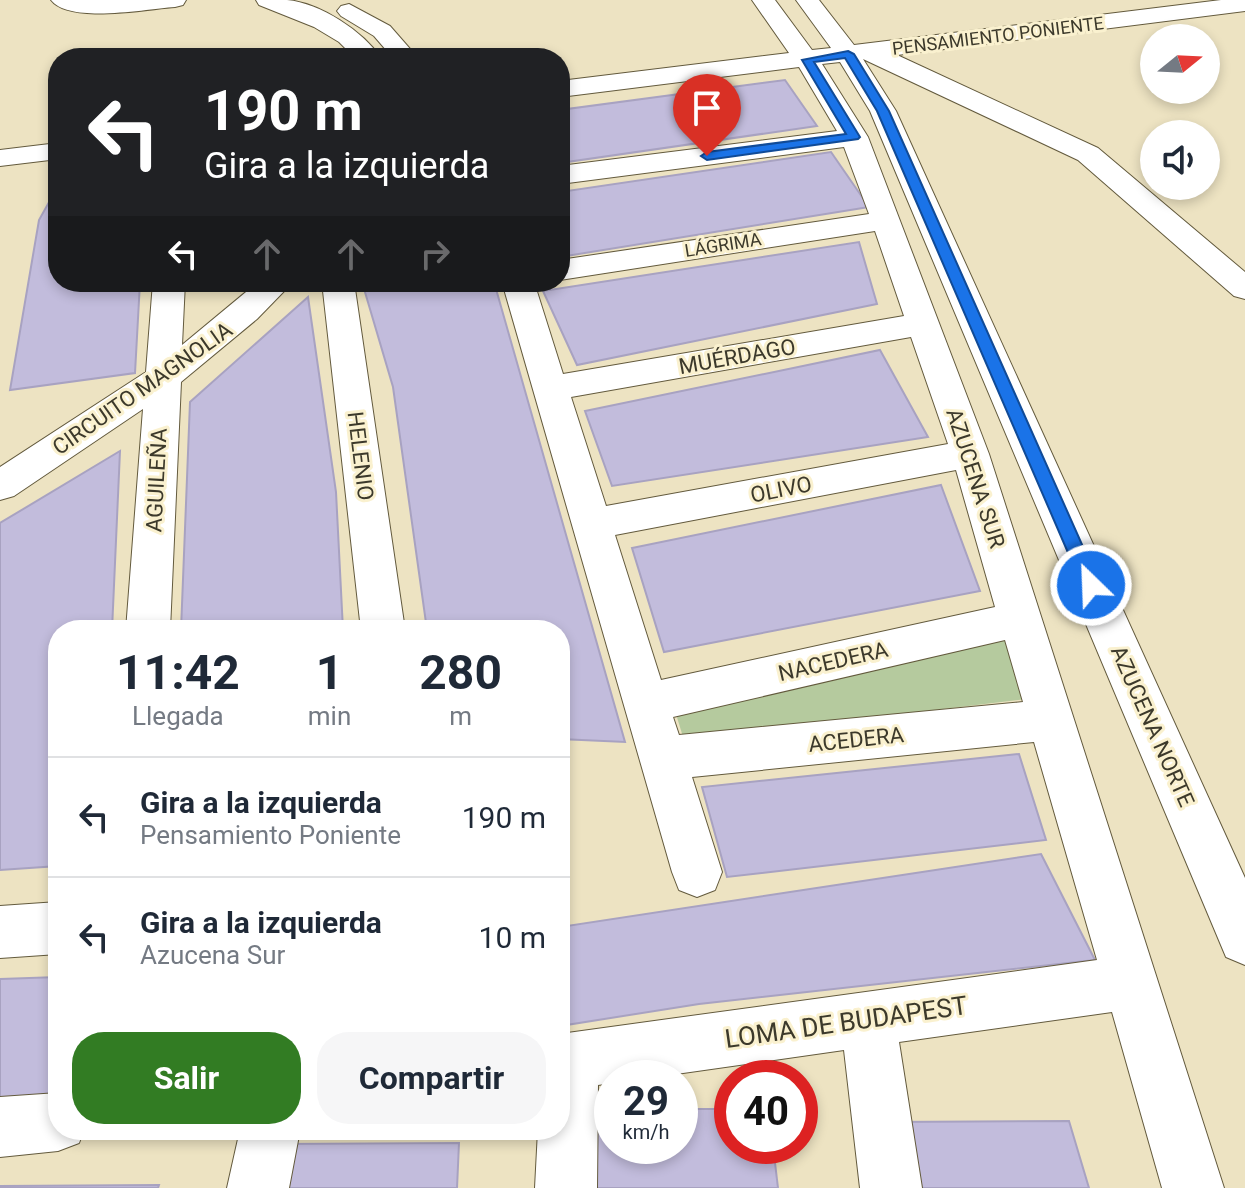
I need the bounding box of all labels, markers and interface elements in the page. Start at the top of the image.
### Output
street label: PENSAMIENTO PONIENTE [891,12,1105,59]
north arrow [1140,24,1220,104]
map controls [1140,24,1220,200]
pin [673,74,741,156]
text: 190 m [204,78,363,144]
icon: left [72,80,176,184]
icon: arrive [685,86,729,130]
button: sound [1140,120,1220,200]
text: Gira a la izquierda [204,145,489,187]
street label: LÁGRIMA [683,228,763,261]
icon: left [161,232,205,276]
icon: ahead [245,232,289,276]
icon: ahead [329,232,373,276]
icon: right [413,232,457,276]
street label: CIRCUITO MAGNOLIA [48,317,237,460]
street label: MUÉRDAGO [677,334,797,379]
street label: AZUCENA SUR [941,405,1010,551]
street label: HELENIO [343,410,378,502]
street label: AGUILEÑA [141,427,172,533]
street label: OLIVO [748,471,814,508]
position arrow [1049,543,1133,627]
street label: NACEDERA [776,637,891,686]
street label: AZUCENA NORTE [1106,642,1199,811]
text: 11:42 [116,644,240,701]
text: 1 [316,644,343,701]
text: 280 [419,644,502,701]
text: Llegada [132,701,224,731]
text: min [308,701,351,731]
text: m [449,701,472,731]
street label: ACEDERA [807,722,906,757]
text: Gira a la izquierda [140,785,382,820]
icon: left [72,795,116,839]
text: 190 m [462,800,546,835]
text: Pensamiento Poniente [140,820,401,850]
text: Gira a la izquierda [140,905,382,940]
icon: left [72,915,116,959]
text: 10 m [479,920,546,955]
text: Azucena Sur [140,940,285,970]
street label: LOMA DE BUDAPEST [723,990,969,1054]
button: Salir [72,1032,301,1124]
button: Compartir [317,1032,546,1124]
speed limit sign: 40 [714,1060,818,1164]
text: 29 [623,1078,669,1125]
text: km/h [623,1120,669,1144]

